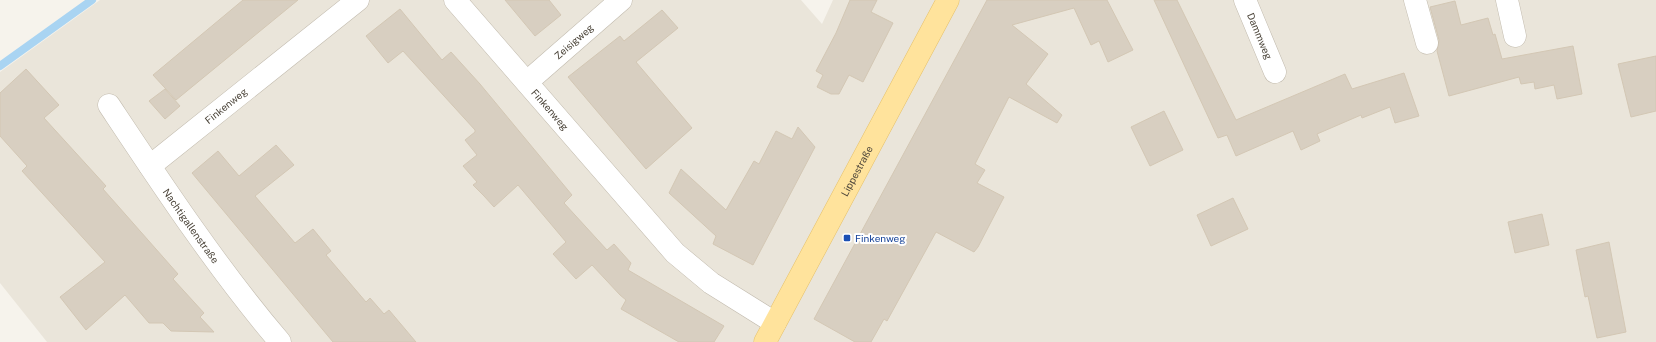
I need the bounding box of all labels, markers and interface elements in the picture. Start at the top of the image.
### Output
street label: Dammweg [1245,11,1275,61]
street label: Zeisigweg [552,21,596,61]
street label: Finkenweg [202,85,249,126]
street label: Finkenweg [529,86,571,132]
street label: Lippestraße [838,143,875,198]
street label: Nachtigallenstraße [161,186,222,266]
place label: Finkenweg [855,232,905,244]
marker: Finkenweg [842,233,852,243]

